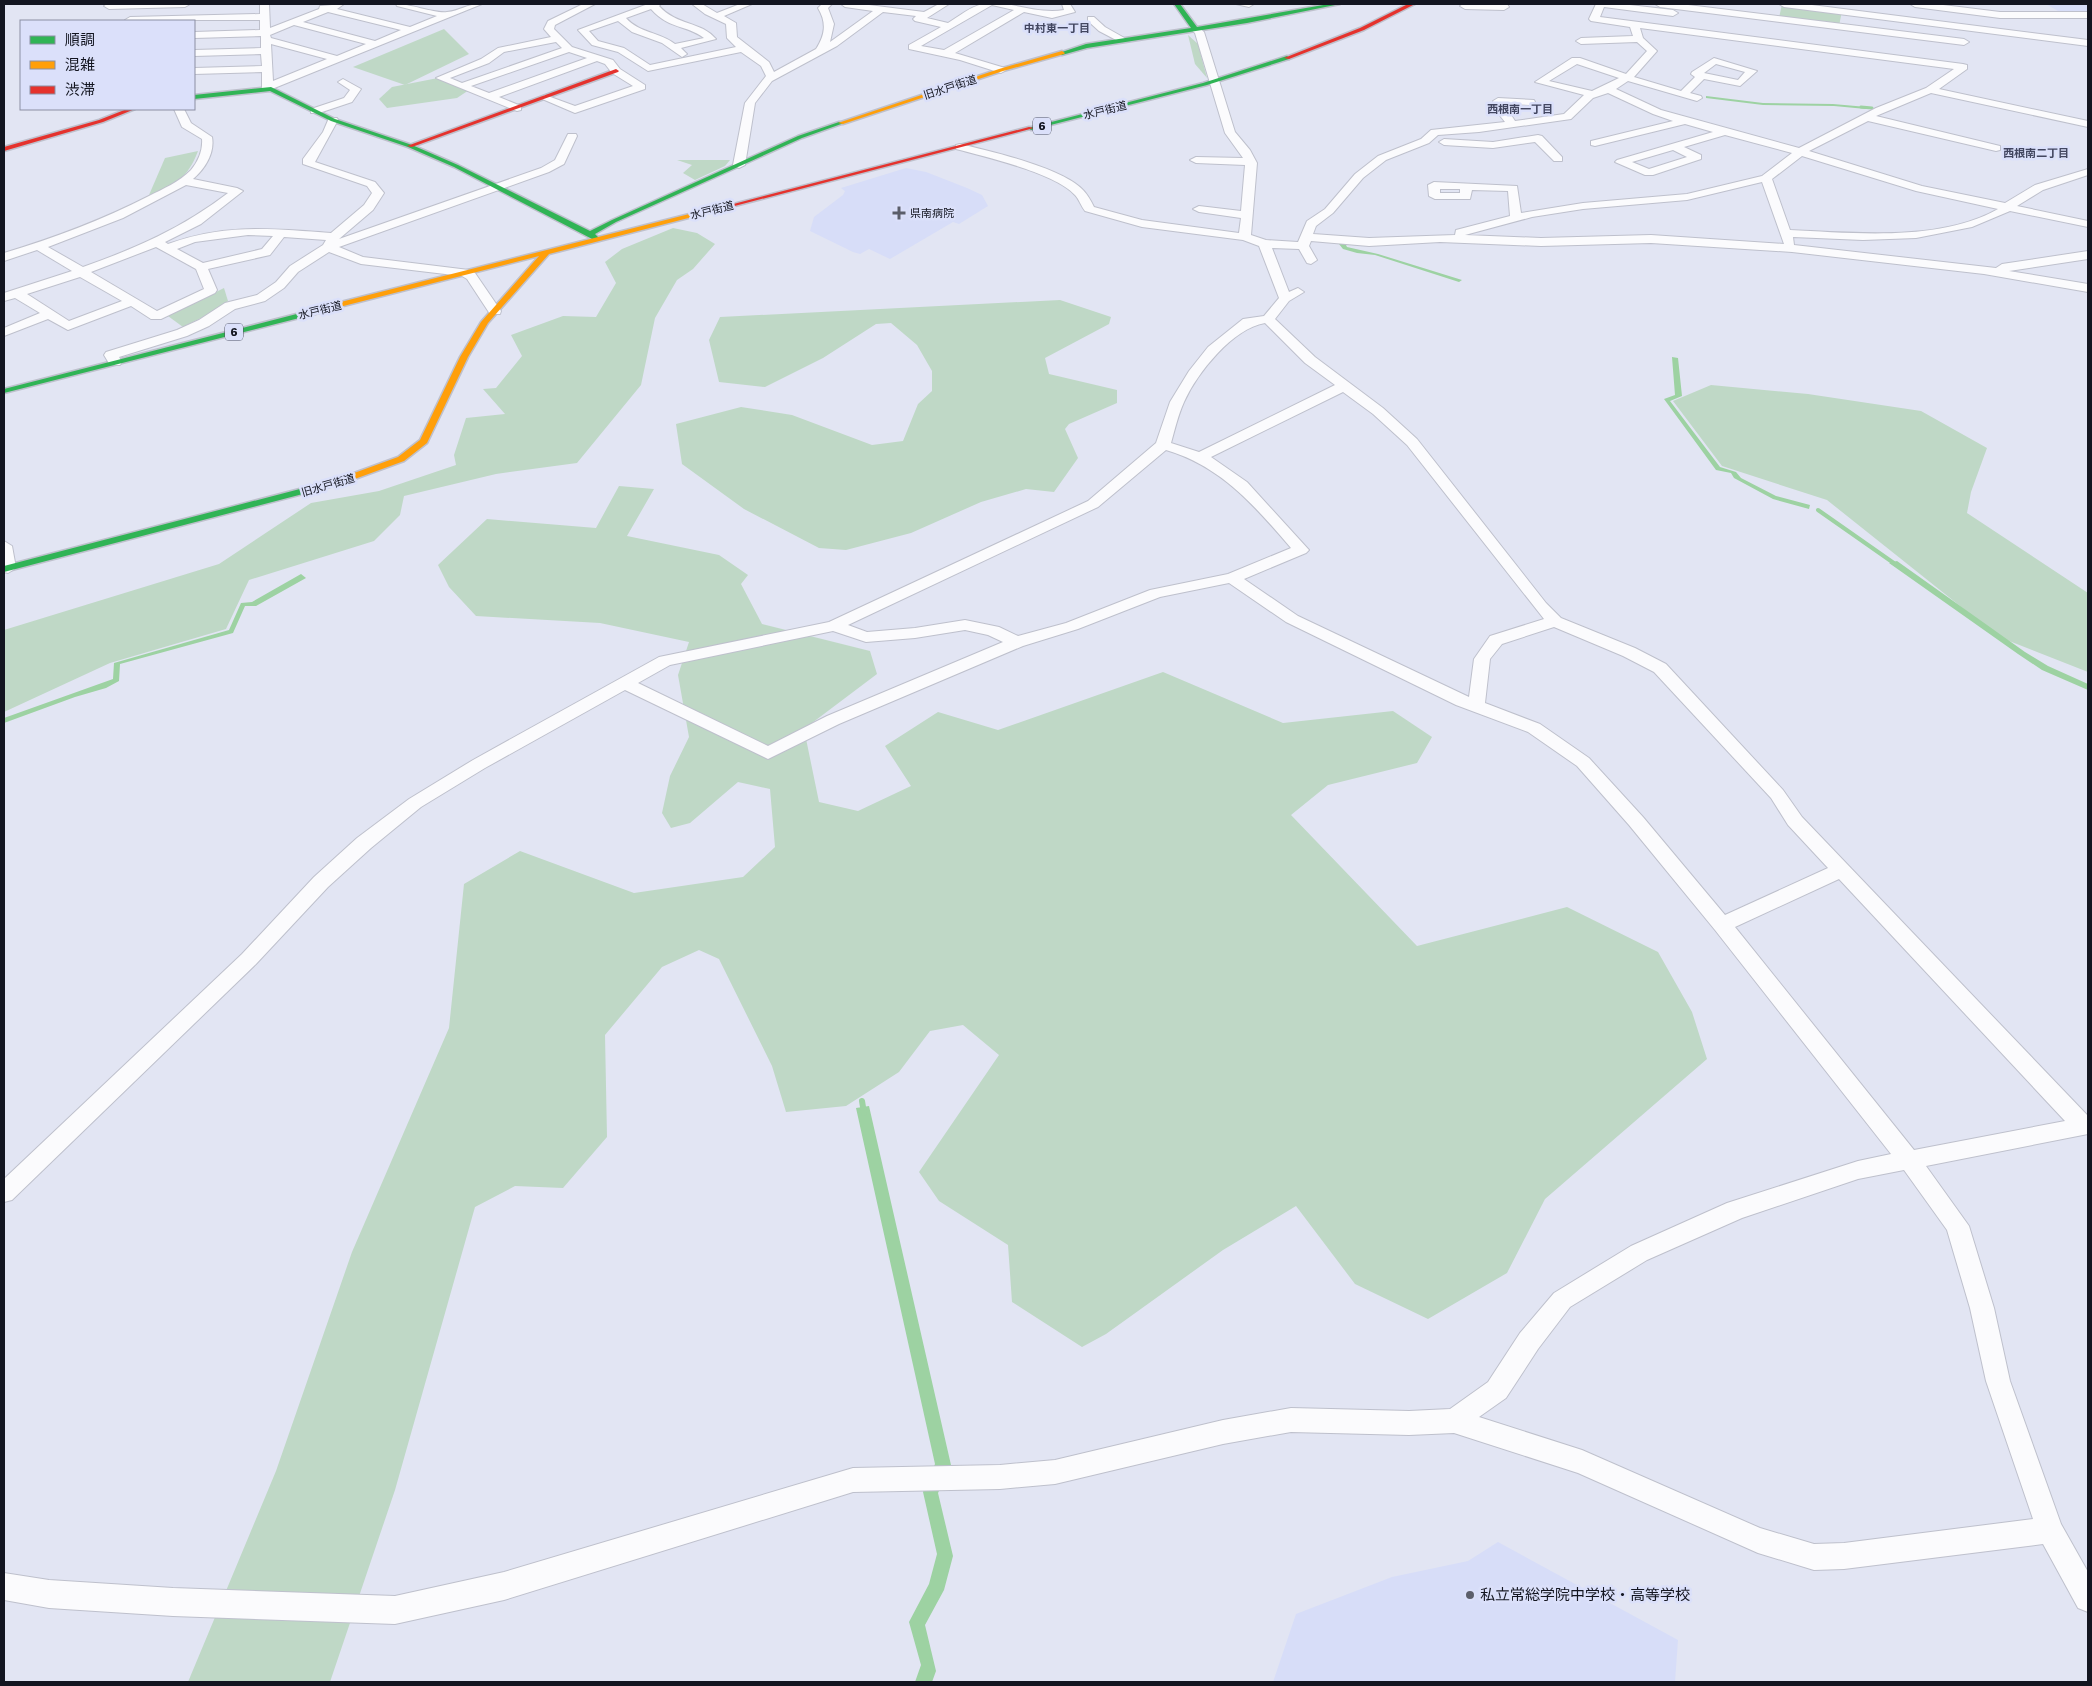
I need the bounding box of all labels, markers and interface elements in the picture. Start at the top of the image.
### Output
legend [20,20,195,110]
district label: 中村東一丁目 [1024,21,1090,34]
text: 順調 [65,30,95,48]
text: 混雑 [65,55,95,73]
street label: 旧水戸街道 [922,72,978,101]
text: 渋滞 [65,80,95,98]
street label: 水戸街道 [1082,98,1128,121]
district label: 西根南一丁目 [1487,102,1553,115]
road number: 6 [1033,118,1051,134]
district label: 西根南二丁目 [2003,146,2069,159]
street label: 水戸街道 [689,198,735,221]
marker: 県南病院 [892,206,906,220]
place label: 県南病院 [910,206,954,219]
street label: 水戸街道 [297,298,343,321]
road number: 6 [225,324,243,341]
street label: 旧水戸街道 [300,471,356,498]
place label: 私立常総学院中学校・高等学校 [1480,1585,1690,1603]
marker: 私立常総学院中学校・高等学校 [1464,1589,1476,1601]

